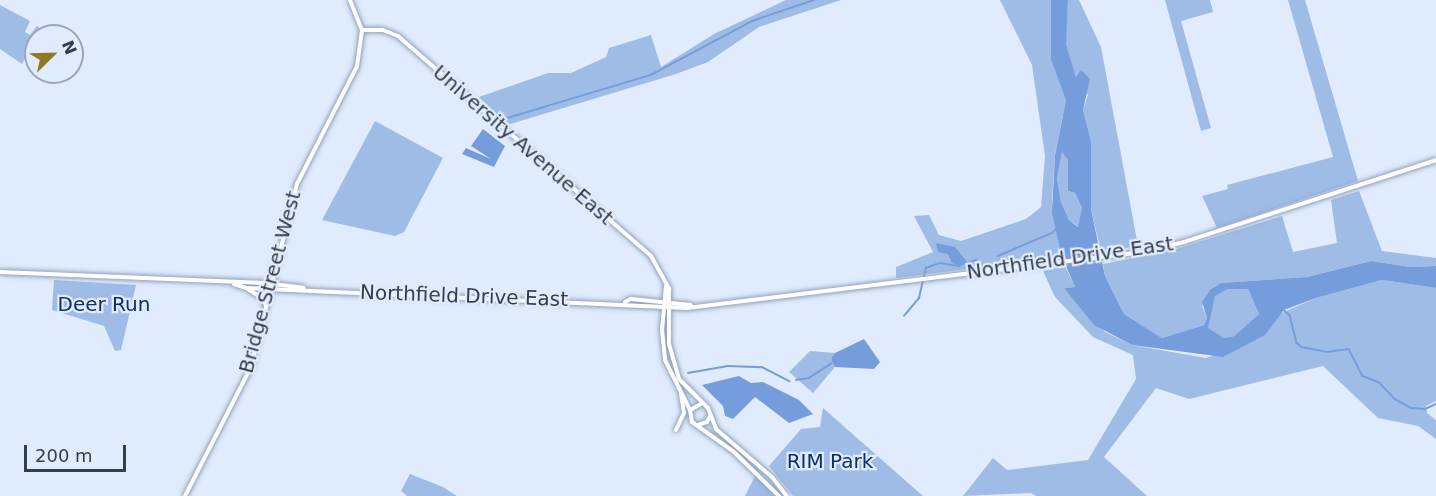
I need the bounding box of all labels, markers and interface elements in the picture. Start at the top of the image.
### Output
north arrow [24,24,84,84]
text: N [58,38,81,57]
street label: University Avenue East [428,60,618,230]
street label: Bridge Street West [234,188,306,376]
street label: Northfield Drive East [965,232,1175,284]
street label: Northfield Drive East [360,280,568,312]
park label: Deer Run [58,292,150,316]
scale bar [27,433,129,471]
text: 200 m [35,445,93,466]
park label: RIM Park [787,449,873,473]

